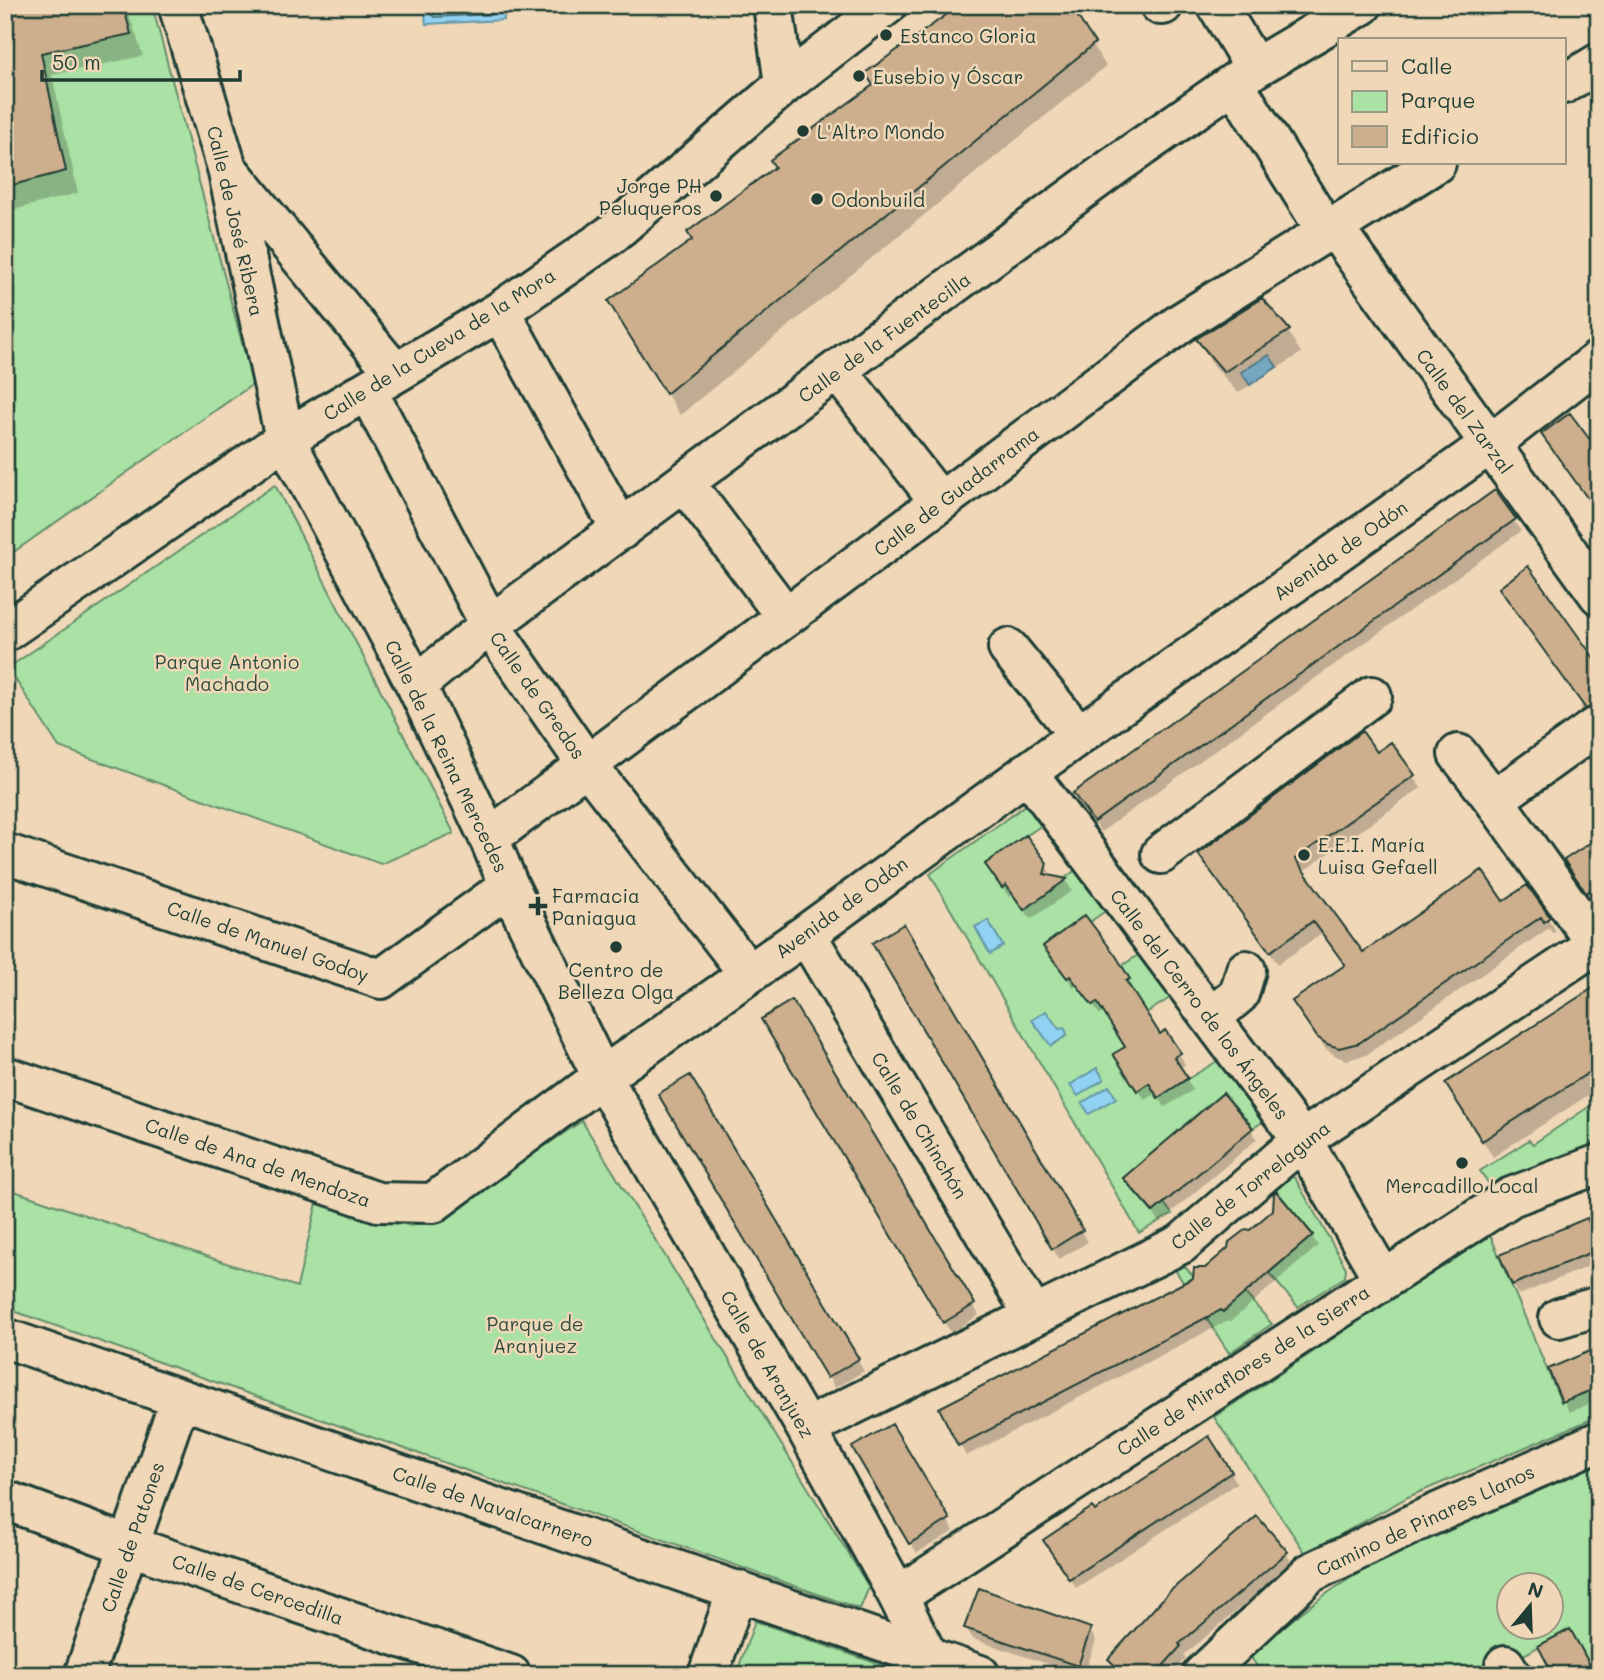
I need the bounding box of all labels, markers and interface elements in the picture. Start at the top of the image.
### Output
place label: Estanco Gloria [900,23,1037,48]
marker: Estanco Gloria [878,27,894,43]
scale bar [42,38,240,82]
legend [1338,38,1566,164]
text: 50 m [52,48,101,75]
text: Calle [1401,52,1453,79]
place label: Eusebio y Óscar [873,64,1023,89]
marker: Eusebio y Óscar [851,68,867,84]
text: Parque [1401,86,1475,113]
place label: L'Altro Mondo [817,119,945,144]
text: Edificio [1401,122,1479,149]
street label: Calle de José Ribera [202,123,270,319]
marker: L'Altro Mondo [795,123,811,139]
place label: Jorge PH Peluqueros [599,173,702,220]
place label: Odonbuild [831,187,925,212]
marker: Jorge PH Peluqueros [708,188,724,204]
marker: Odonbuild [809,191,825,207]
street label: Calle de la Cueva de la Mora [318,262,560,426]
street label: Calle de la Fuentecilla [793,266,975,408]
street label: Calle del Zarzal [1411,343,1519,479]
street label: Calle de Guadarrama [868,421,1044,561]
street label: Avenida de Odón [1268,494,1412,606]
street label: Calle de Gredos [485,626,591,764]
street label: Calle de la Reina Mercedes [380,635,514,877]
park label: Parque Antonio Machado [155,649,299,696]
place label: E.E.I. María Luisa Gefaell [1318,832,1438,879]
marker: E.E.I. María Luisa Gefaell [1296,847,1312,863]
street label: Avenida de Odón [770,850,912,964]
place label: Farmacia Paniagua [552,883,640,930]
street label: Calle del Cerro de los Ángeles [1105,884,1295,1124]
street label: Calle de Manuel Godoy [164,895,372,987]
marker: Farmacia Paniagua [530,898,546,914]
marker: Centro de Belleza Olga [608,939,624,955]
place label: Centro de Belleza Olga [558,957,674,1004]
street label: Calle de Chinchón [866,1047,974,1203]
street label: Calle de Ana de Mendoza [142,1112,374,1212]
street label: Calle de Torrelaguna [1165,1115,1335,1255]
marker: Mercadillo Local [1454,1155,1470,1171]
place label: Mercadillo Local [1385,1173,1539,1198]
street label: Calle de Miraflores de la Sierra [1112,1279,1374,1461]
street label: Calle de Aranjuez [715,1286,821,1442]
park label: Parque de Aranjuez [486,1311,584,1358]
street label: Camino de Pinares Llanos [1312,1458,1538,1582]
street label: Calle de Patones [95,1459,169,1615]
street label: Calle de Navalcarnero [389,1460,597,1552]
street label: Calle de Cercedilla [169,1548,347,1630]
north arrow [1496,1572,1566,1642]
text: N [1525,1575,1547,1604]

